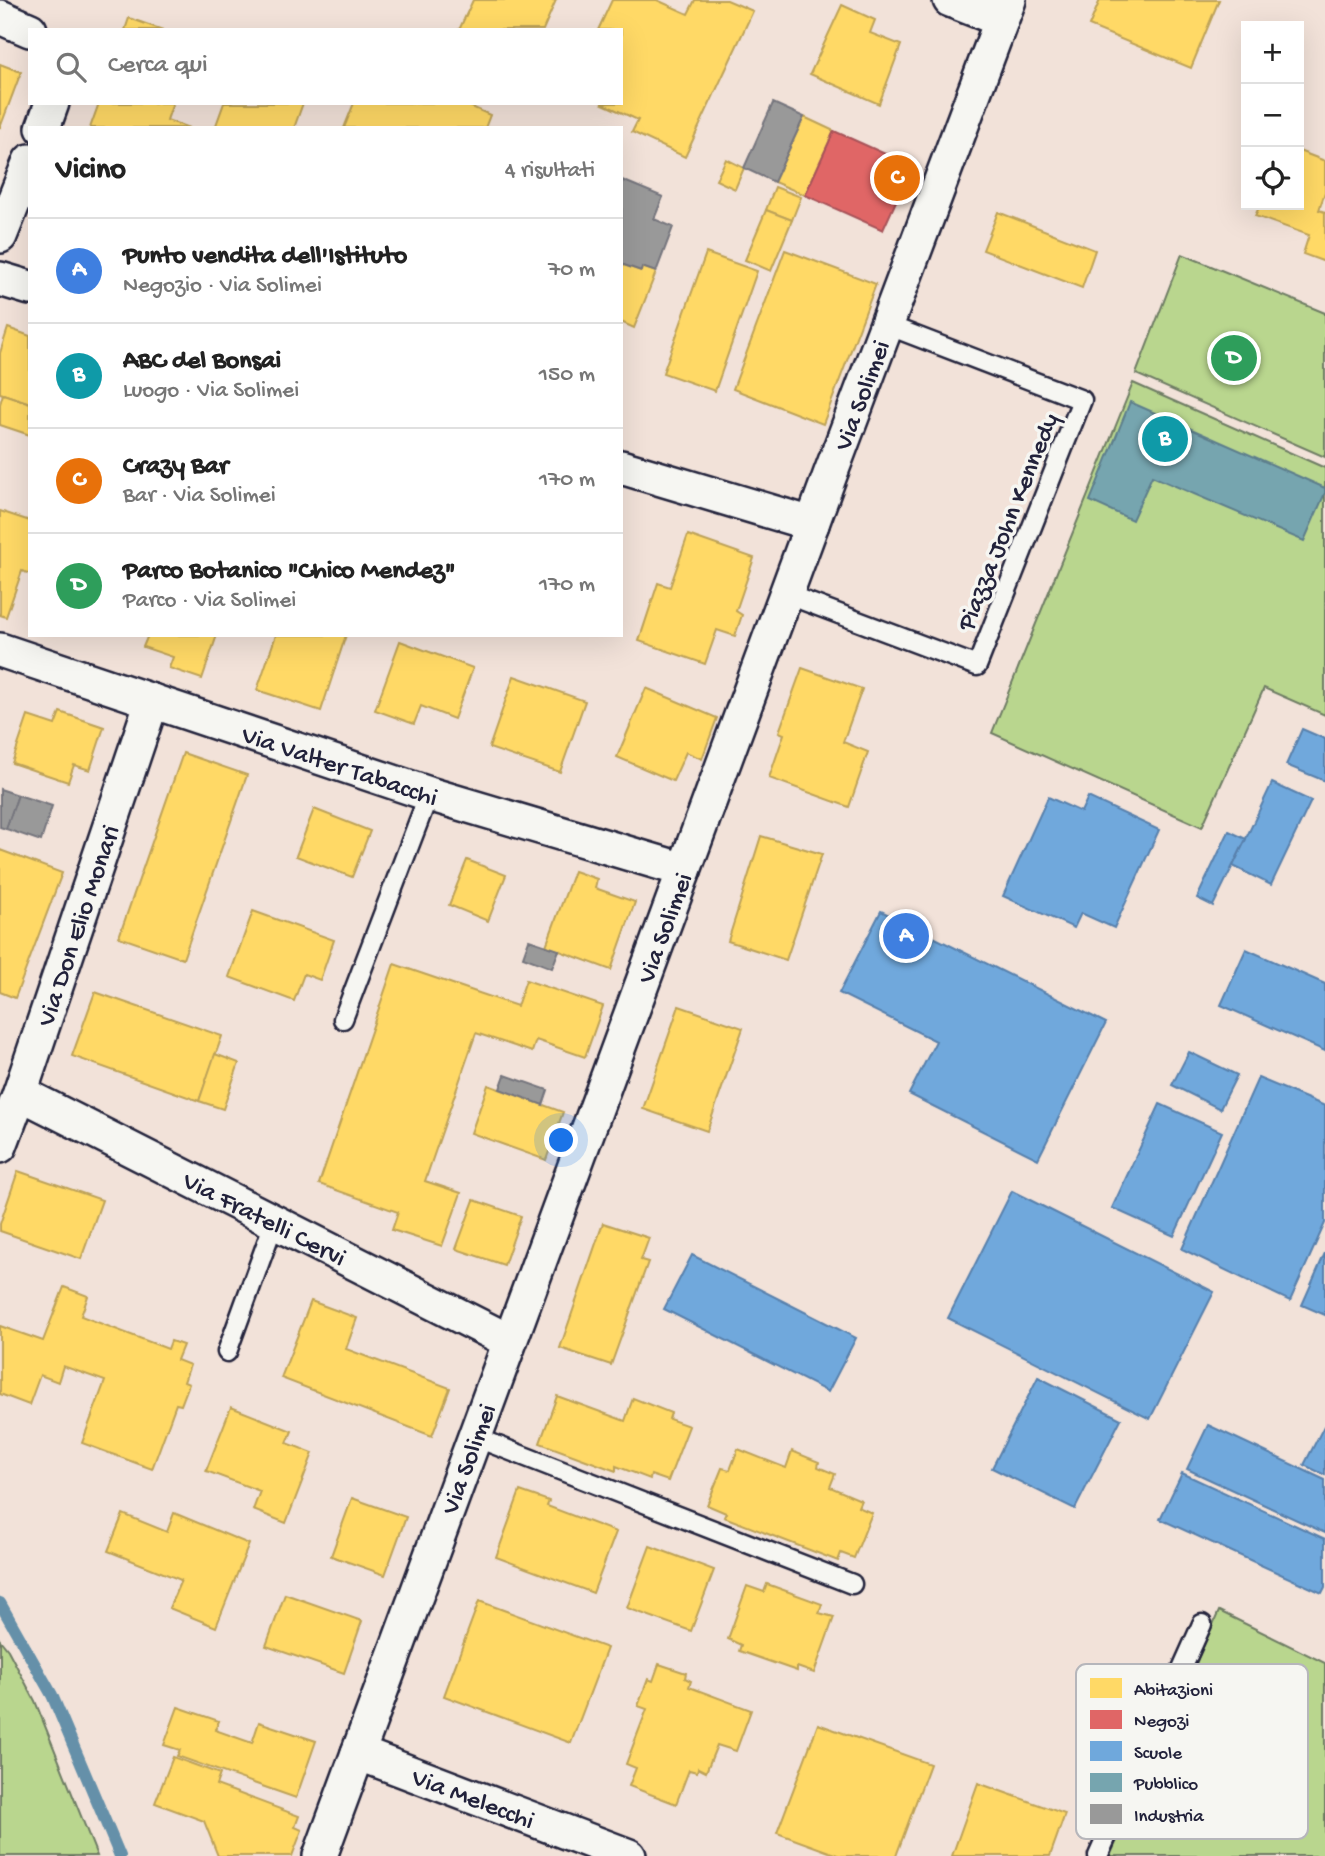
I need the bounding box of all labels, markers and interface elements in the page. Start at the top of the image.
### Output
map controls [1241,21,1304,210]
button: + [1241,21,1304,84]
search box [28,28,623,105]
icon: search [52,48,90,86]
text: Cerca qui [108,51,208,82]
button: − [1241,84,1304,147]
button: locate [1241,147,1304,210]
pin: C [874,152,920,204]
text: Vicino [56,154,126,189]
text: 4 risultati [505,158,595,185]
text: Punto vendita dell'Istituto [123,242,407,273]
text: A [72,257,86,284]
text: 70 m [548,257,595,284]
text: Negozio · Via Solimei [123,273,322,300]
pin: D [1211,332,1257,384]
street label: Via Solimei [829,337,899,457]
text: ABC del Bonsai [123,347,281,378]
text: B [73,362,85,389]
text: 150 m [539,362,595,389]
text: Luogo · Via Solimei [123,378,299,405]
street label: Piazza John Kennedy [952,409,1068,637]
pin: B [1142,413,1188,465]
text: Crazy Bar [123,452,228,483]
text: C [73,467,85,494]
text: 170 m [539,467,595,494]
text: Bar · Via Solimei [123,483,276,510]
text: Parco Botanico "Chico Mendez" [123,557,455,588]
text: D [72,572,87,599]
text: 170 m [539,572,595,599]
text: Parco · Via Solimei [123,588,296,615]
street label: Via Valter Tabacchi [236,721,441,816]
street label: Via Don Elio Monari [32,822,129,1032]
street label: Via Solimei [632,869,702,989]
pin: A [883,910,929,962]
your location [544,1123,578,1157]
street label: Via Fratelli Cervi [176,1167,350,1276]
street label: Via Solimei [436,1400,506,1520]
legend [1076,1664,1308,1839]
text: Abitazioni [1134,1680,1213,1703]
text: Negozi [1134,1711,1189,1734]
text: Scuole [1134,1743,1182,1766]
street label: Via Melecchi [406,1764,538,1839]
text: Pubblico [1133,1774,1198,1797]
text: Industria [1134,1806,1205,1829]

